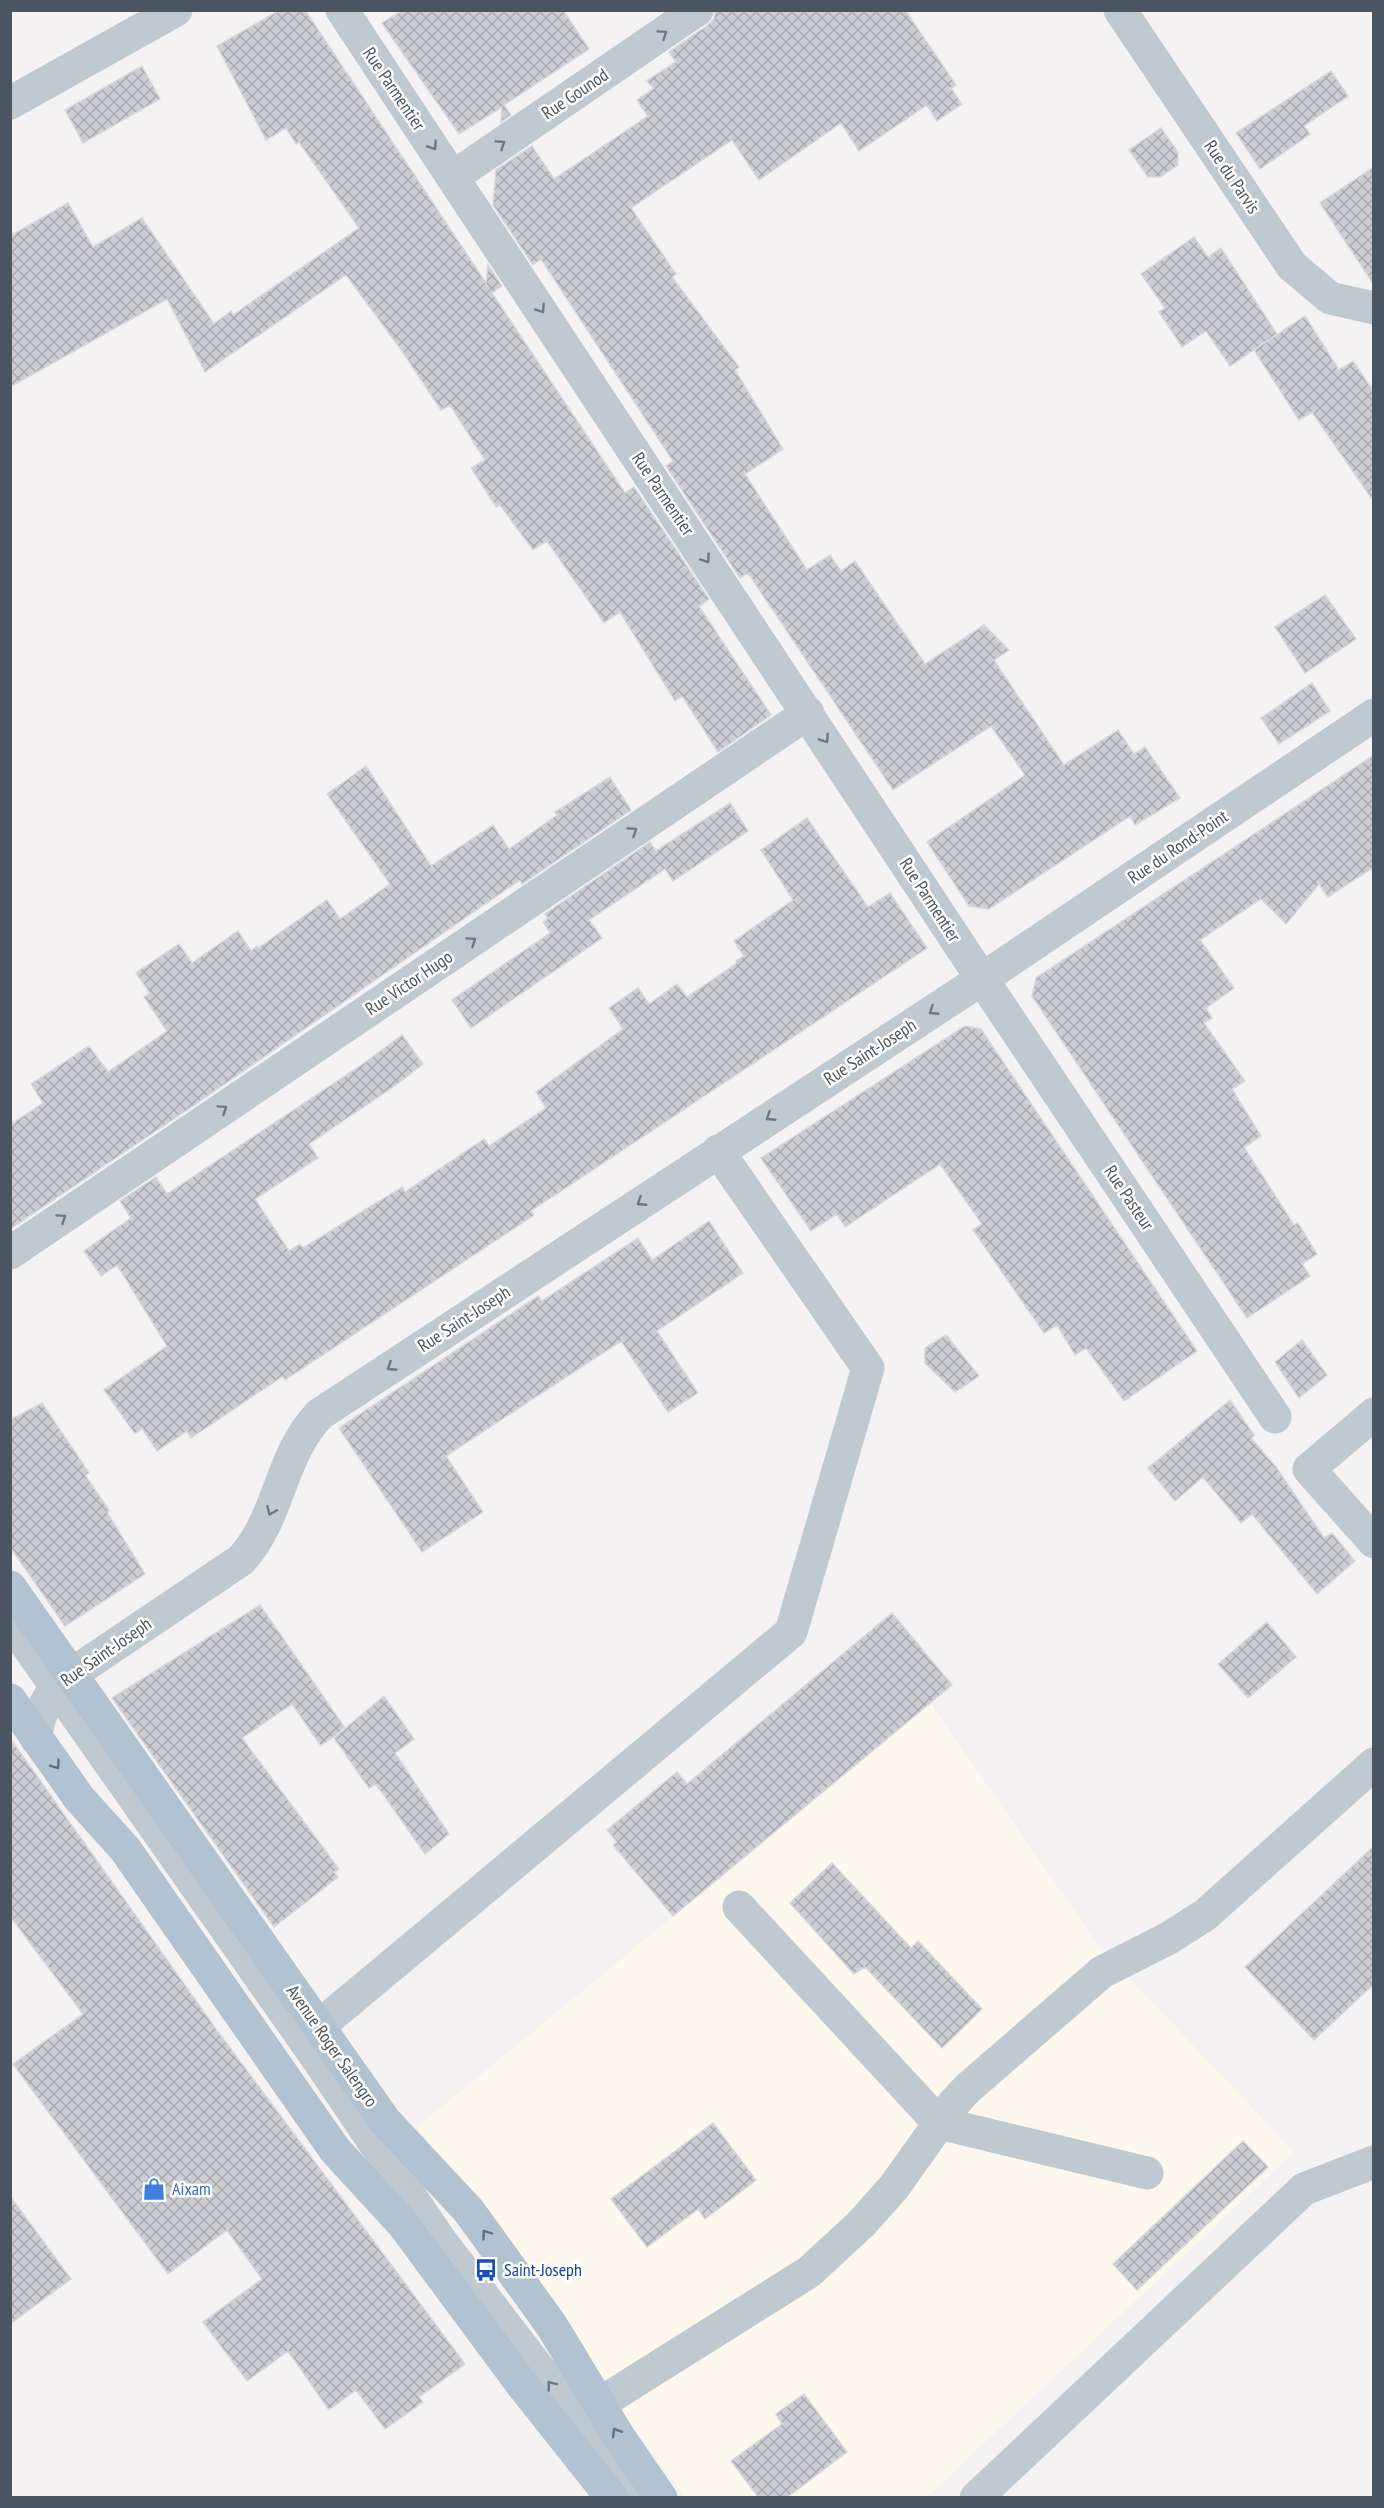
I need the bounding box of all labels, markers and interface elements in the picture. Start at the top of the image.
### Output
one-way arrow [656,30,667,41]
street label: Rue Parmentier [358,43,431,135]
street label: Rue Gounod [537,63,612,124]
street label: Rue du Parvis [1199,136,1265,218]
one-way arrow [426,140,437,151]
one-way arrow [495,140,506,151]
one-way arrow [533,303,545,313]
street label: Rue Parmentier [627,448,700,540]
one-way arrow [699,553,711,563]
one-way arrow [818,733,830,743]
street label: Rue du Rond-Point [1123,805,1232,889]
one-way arrow [626,827,637,838]
street label: Rue Parmentier [895,853,966,946]
one-way arrow [465,937,476,948]
street label: Rue Victor Hugo [361,945,457,1020]
one-way arrow [929,1003,939,1015]
street label: Rue Saint-Joseph [819,1013,920,1090]
one-way arrow [217,1105,228,1116]
one-way arrow [766,1110,776,1122]
street label: Rue Pasteur [1099,1161,1160,1235]
one-way arrow [637,1194,647,1206]
one-way arrow [55,1214,66,1225]
street label: Rue Saint-Joseph [413,1280,514,1357]
one-way arrow [387,1360,398,1371]
one-way arrow [266,1505,278,1516]
street label: Rue Saint-Joseph [56,1612,156,1691]
one-way arrow [49,1759,60,1770]
street label: Avenue Roger Salengro [282,1980,383,2111]
shop icon: Aixam [141,2176,167,2202]
place label: Aixam [172,2177,211,2200]
one-way arrow [482,2230,493,2241]
bus stop icon: Saint-Joseph [473,2257,499,2283]
place label: Saint-Joseph [504,2258,582,2281]
one-way arrow [548,2381,559,2392]
one-way arrow [612,2428,623,2438]

